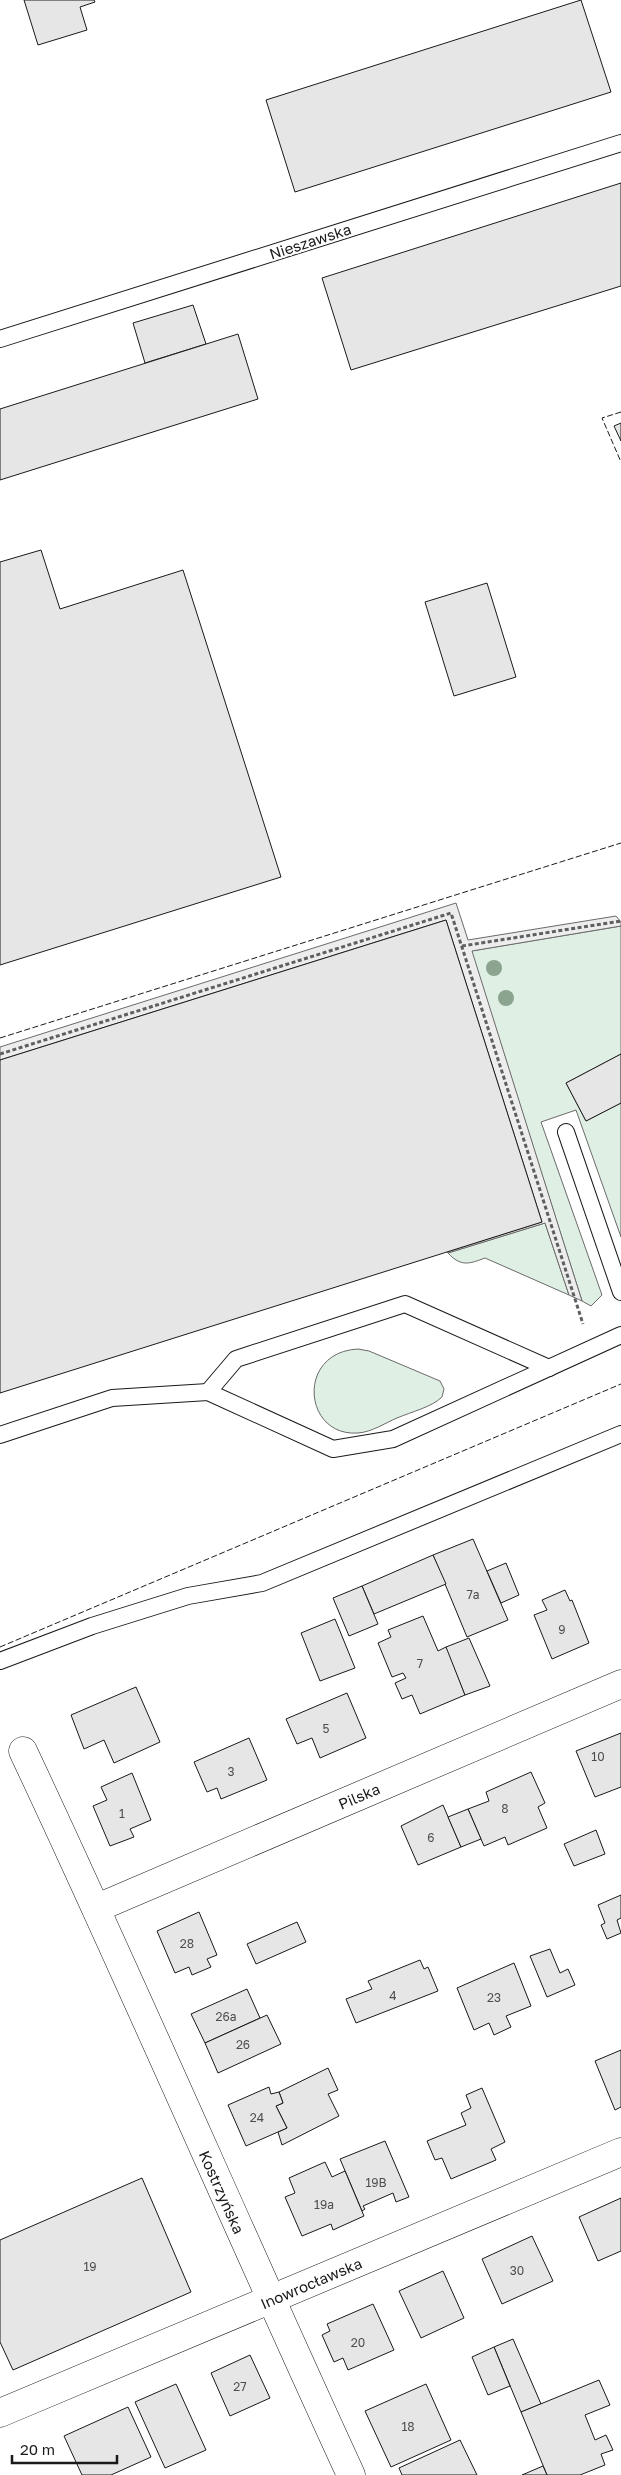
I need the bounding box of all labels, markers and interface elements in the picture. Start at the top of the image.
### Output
street label: Nieszawska [267,219,353,263]
house number: 7a [466,1587,480,1602]
house number: 9 [558,1622,566,1637]
house number: 7 [417,1656,423,1671]
house number: 5 [323,1721,330,1736]
house number: 10 [591,1749,605,1764]
house number: 3 [227,1764,235,1779]
street label: Pilska [336,1779,382,1813]
house number: 8 [501,1801,509,1816]
house number: 1 [119,1806,125,1821]
house number: 6 [427,1830,435,1845]
house number: 28 [180,1936,194,1951]
house number: 4 [389,1988,397,2003]
house number: 23 [487,1990,501,2005]
house number: 26a [215,2009,237,2024]
house number: 26 [236,2037,250,2052]
house number: 24 [250,2110,264,2125]
street label: Kostrzyńska [196,2148,248,2236]
house number: 19B [365,2175,387,2190]
house number: 19a [314,2197,334,2212]
street label: Inowrocławska [258,2254,364,2312]
house number: 19 [83,2259,97,2274]
house number: 30 [510,2263,524,2278]
house number: 20 [351,2335,365,2350]
house number: 27 [233,2379,247,2394]
house number: 18 [401,2419,415,2434]
scale bar [12,2432,118,2464]
text: 20 m [20,2440,55,2458]

